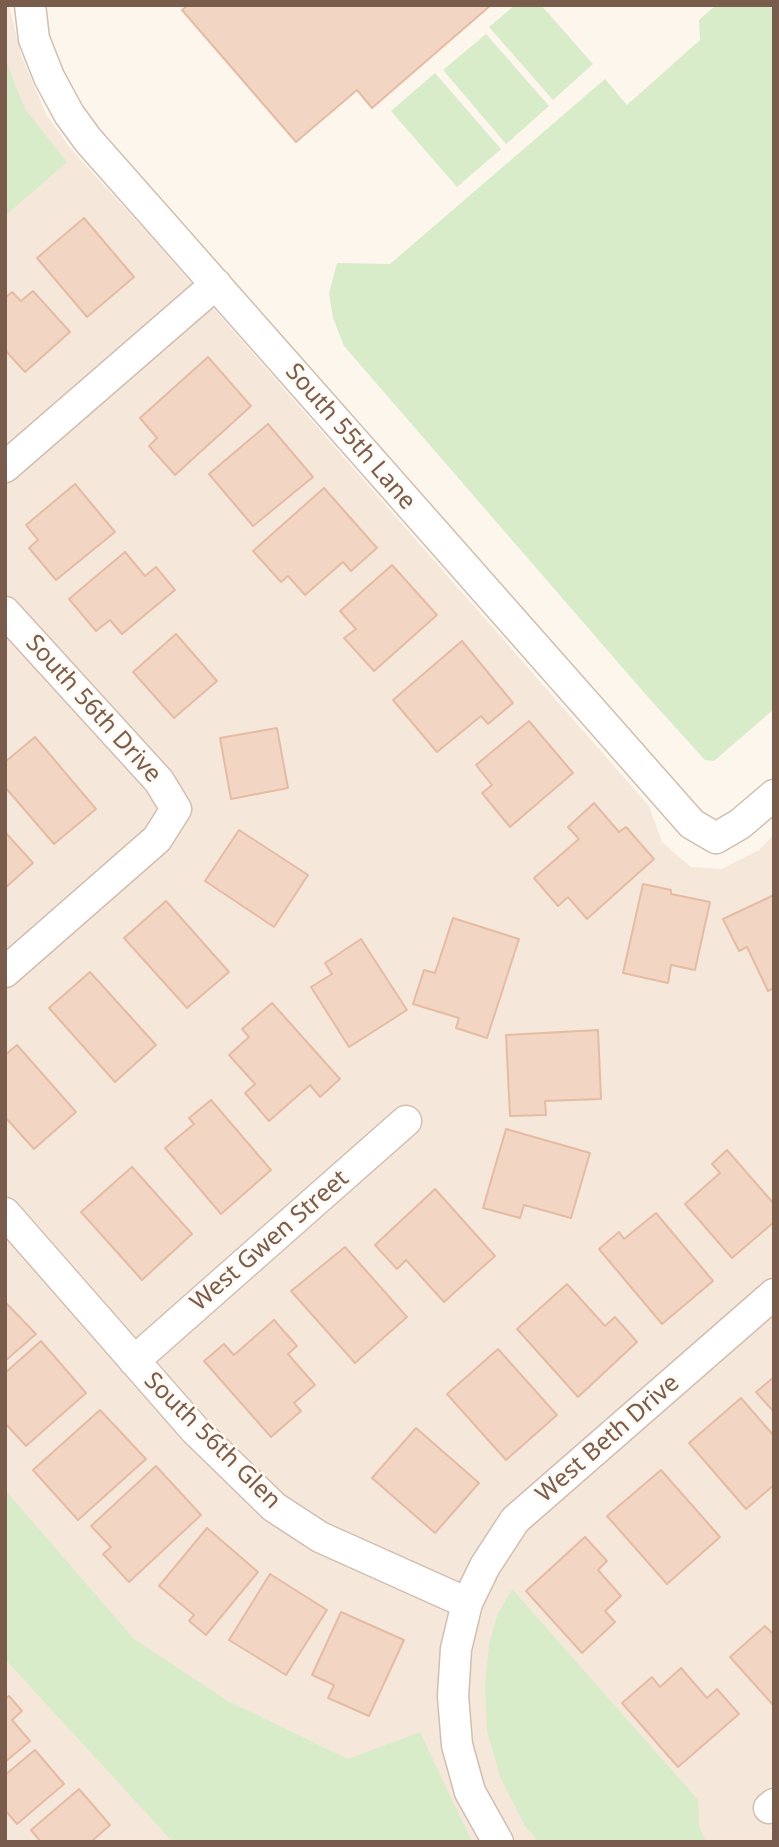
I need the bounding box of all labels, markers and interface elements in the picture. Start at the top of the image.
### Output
street label: South 55th Lane [279,358,421,516]
street label: South 56th Drive [19,629,167,789]
street label: West Gwen Street [185,1165,355,1317]
street label: South 56th Glen [138,1367,286,1515]
street label: West Beth Drive [531,1369,685,1509]

